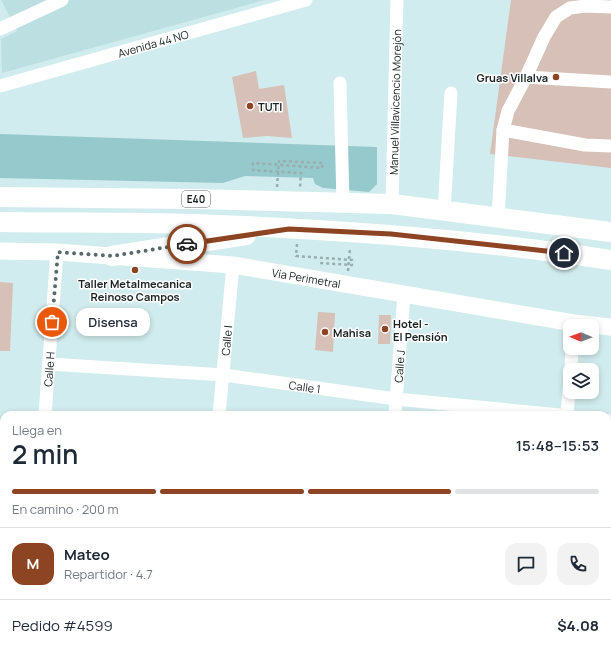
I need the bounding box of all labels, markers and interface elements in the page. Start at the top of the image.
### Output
street label: Avenida 44 NO [116,26,190,60]
street label: Manuel Villavicencio Morejón [385,29,404,175]
place label: Gruas Villalva [477,70,548,85]
marker: Gruas Villalva [551,72,561,82]
place label: TUTI [258,99,282,114]
marker: TUTI [245,101,255,111]
road number: E40 [182,191,210,207]
courier [167,224,207,264]
icon: car [176,233,198,255]
pin [547,236,581,270]
icon: home [553,242,575,264]
street label: Vía Perimetral [271,264,342,291]
marker: Taller Metalmecanica Reinoso Campos [130,265,140,275]
place label: Taller Metalmecanica Reinoso Campos [78,276,192,304]
pin [35,305,69,339]
callout: Disensa [76,308,150,336]
icon: bag [41,311,63,333]
text: Disensa [88,313,138,331]
place label: Hotel - El Pensión [393,316,448,344]
north arrow [563,319,599,355]
map controls [563,319,599,399]
marker: Hotel - El Pensión [380,324,390,334]
street label: Calle I [217,325,235,356]
place label: Mahisa [333,325,371,340]
marker: Mahisa [320,327,330,337]
street label: Calle J [390,349,407,383]
street label: Calle H [40,351,57,387]
button: layers [563,363,599,399]
street label: Calle 1 [288,377,322,396]
text: Llega en [12,421,62,439]
text: 15:48–15:53 [516,435,599,456]
text: 2 min [12,436,78,472]
text: En camino · 200 m [12,500,119,518]
button: chat [505,543,547,585]
button: phone [557,543,599,585]
text: Mateo [64,544,110,565]
text: M [27,553,39,574]
text: Repartidor · 4.7 [64,565,153,583]
text: Pedido #4599 [12,615,113,636]
text: $4.08 [557,615,599,636]

